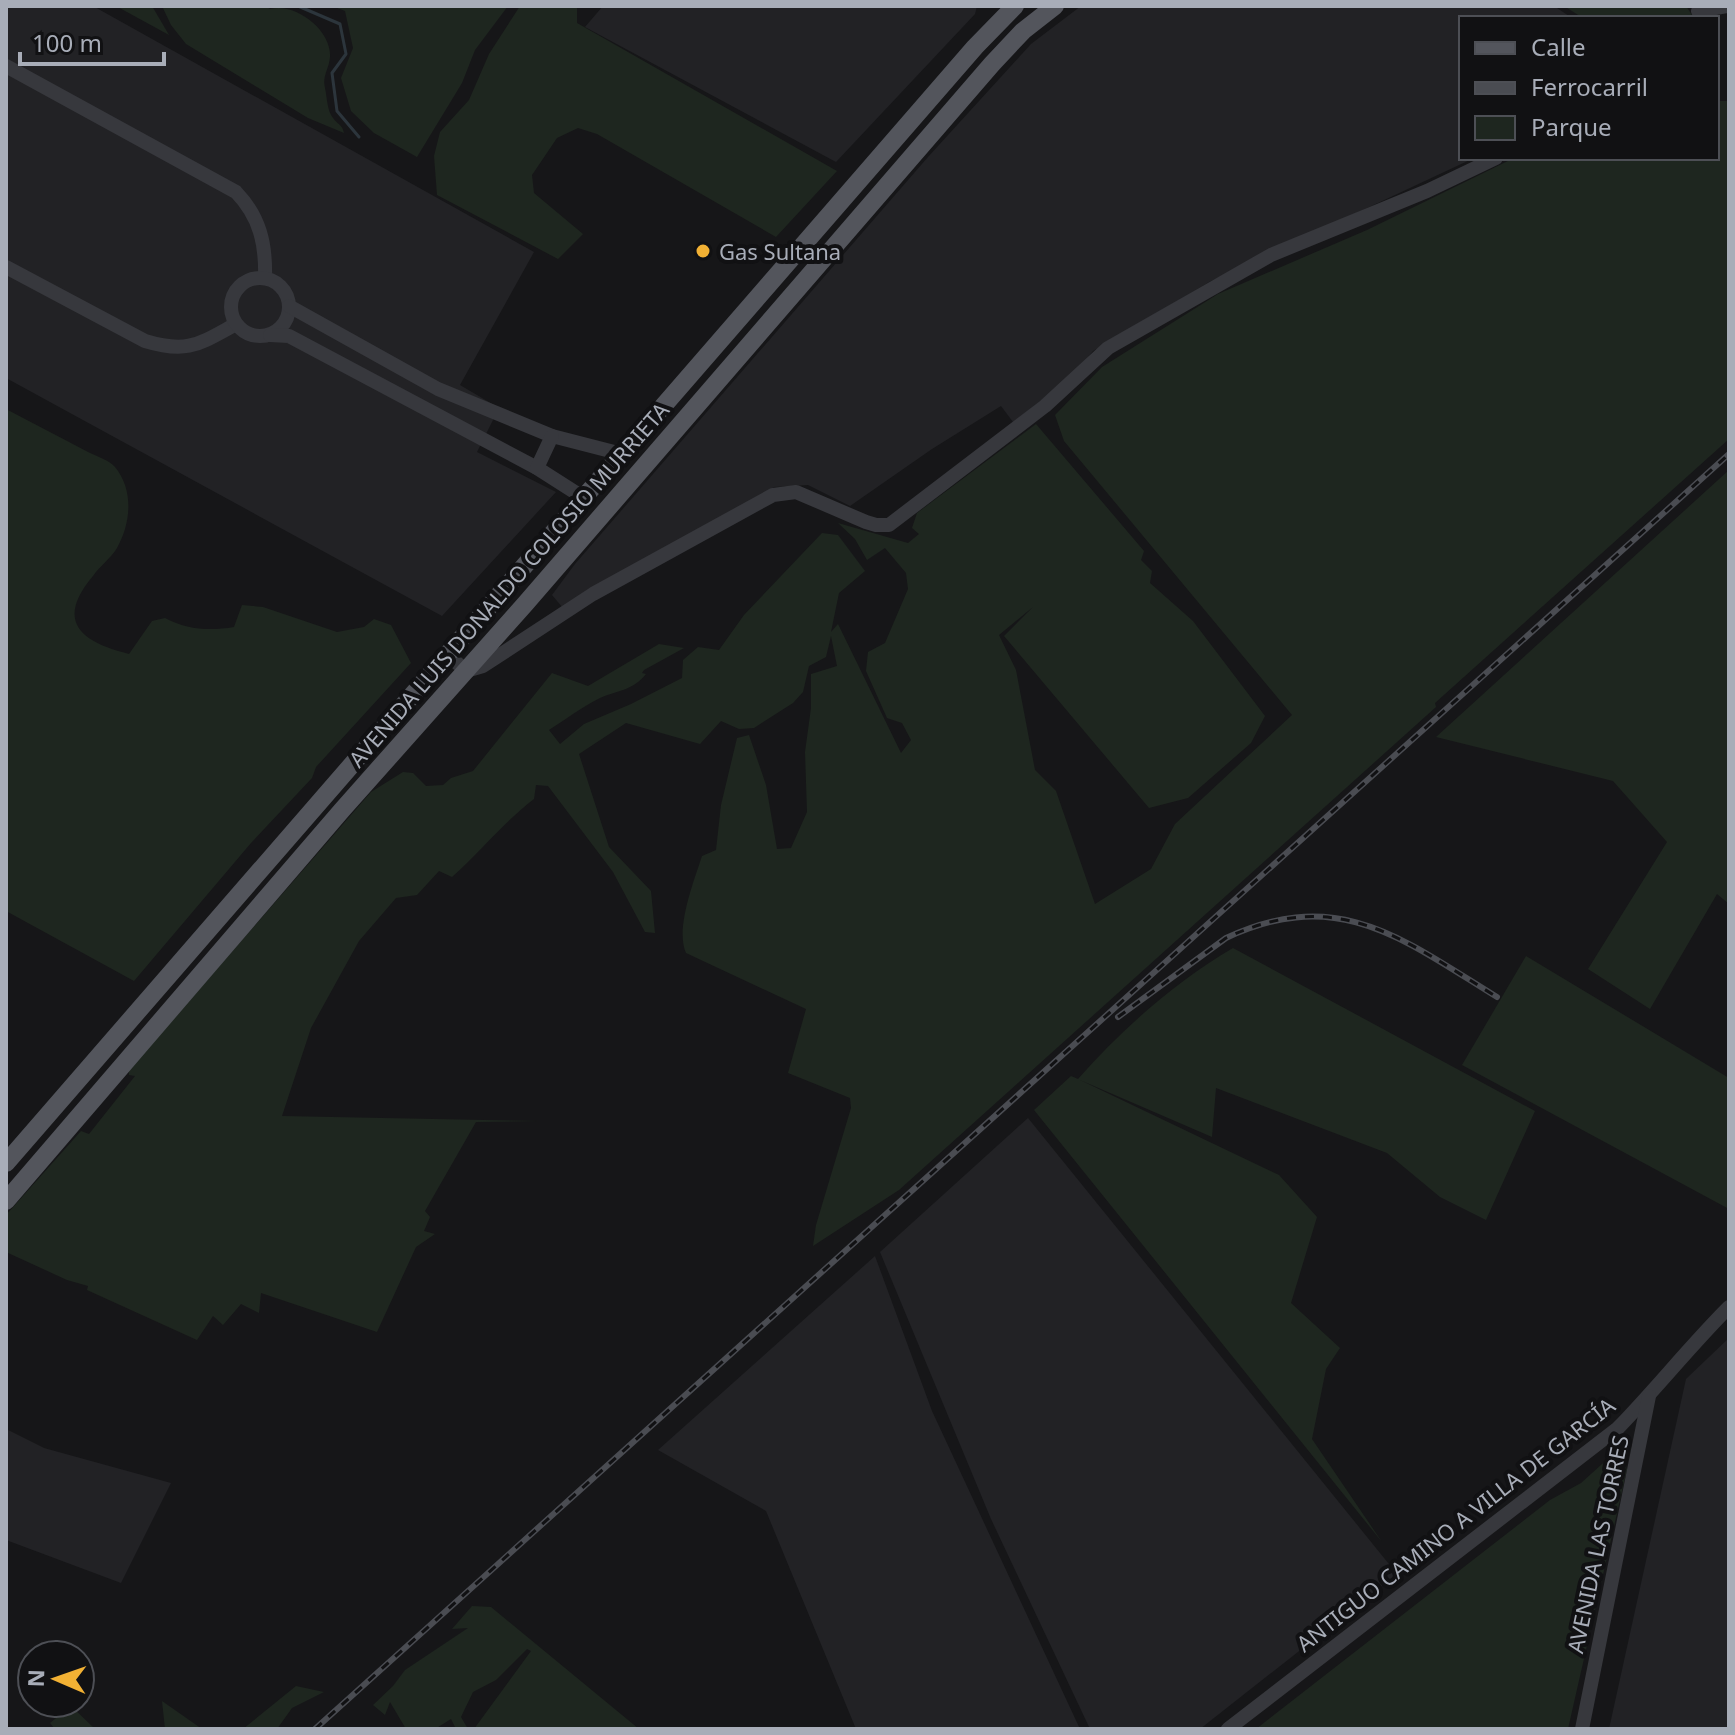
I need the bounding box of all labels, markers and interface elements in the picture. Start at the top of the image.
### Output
scale bar [20,16,164,66]
legend [1459,16,1719,160]
text: 100 m [32,26,102,59]
text: Calle [1531,30,1586,63]
text: Ferrocarril [1531,70,1648,103]
text: Parque [1531,110,1612,143]
place label: Gas Sultana [719,236,841,266]
marker: Gas Sultana [694,242,712,260]
street label: AVENIDA LUIS DONALDO COLOSIO MURRIETA [341,394,676,773]
street label: ANTIGUO CAMINO A VILLA DE GARCÍA [1289,1389,1621,1658]
street label: AVENIDA LAS TORRES [1559,1432,1635,1656]
north arrow [16,1639,96,1719]
text: N [20,1669,50,1688]

